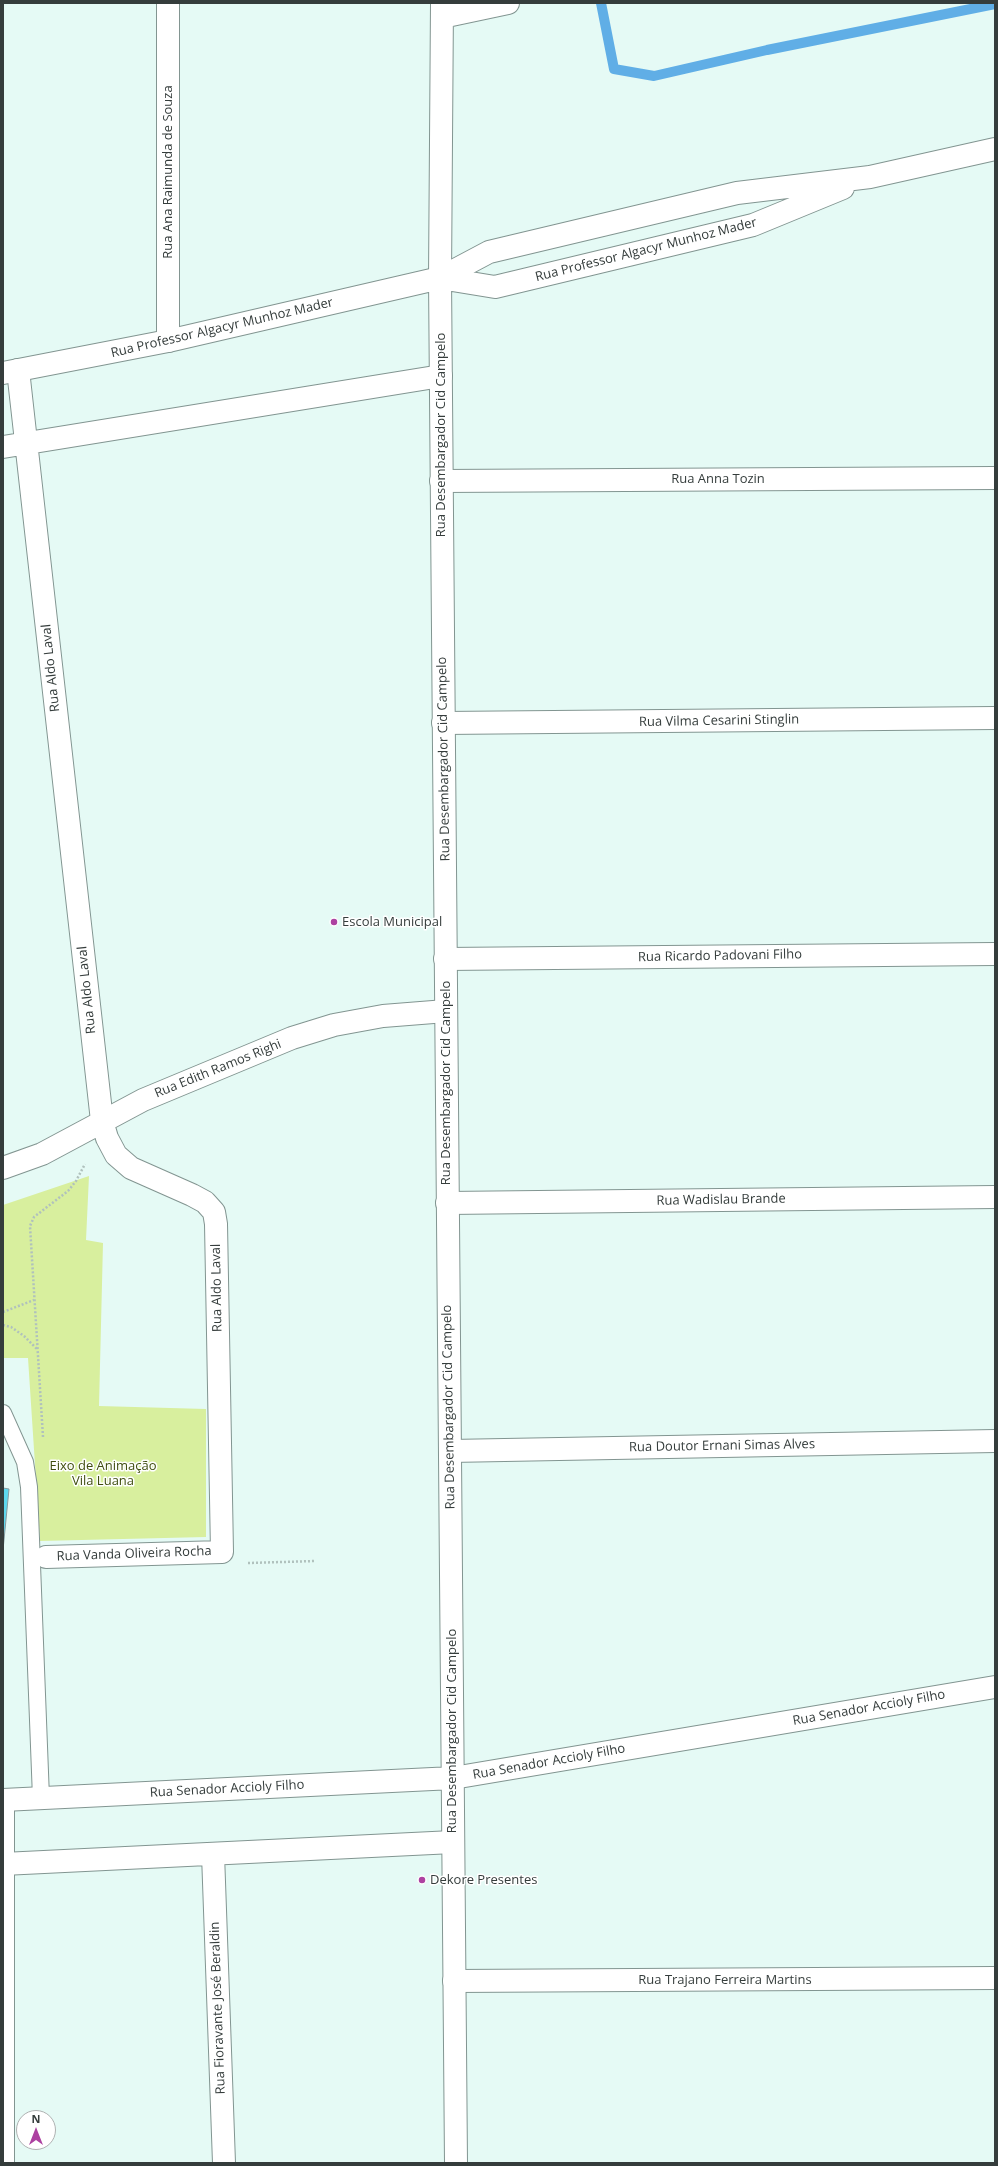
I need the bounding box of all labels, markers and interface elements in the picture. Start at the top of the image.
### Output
street label: Rua Ana Raimunda de Souza [160,85,176,259]
street label: Rua Professor Algacyr Munhoz Mader [534,215,758,285]
street label: Rua Professor Algacyr Munhoz Mader [109,295,335,361]
street label: Rua Desembargador Cid Campelo [433,333,449,537]
street label: Rua Anna Tozin [671,471,765,487]
street label: Rua Aldo Laval [39,623,63,713]
street label: Rua Desembargador Cid Campelo [434,657,454,861]
street label: Rua Vilma Cesarini Stinglin [639,712,799,730]
place label: Escola Municipal [342,914,442,930]
marker: Escola Municipal [329,917,339,927]
street label: Rua Aldo Laval [75,945,99,1035]
street label: Rua Ricardo Padovani Filho [638,947,802,965]
street label: Rua Desembargador Cid Campelo [438,981,454,1185]
street label: Rua Edith Ramos Righi [152,1036,284,1102]
street label: Rua Wadislau Brande [656,1191,786,1209]
street label: Rua Aldo Laval [208,1244,226,1332]
street label: Rua Desembargador Cid Campelo [439,1305,459,1509]
street label: Rua Doutor Ernani Simas Alves [629,1437,815,1455]
park label: Eixo de Animação Vila Luana [49,1458,157,1489]
street label: Rua Vanda Oliveira Rocha [56,1543,212,1565]
street label: Rua Desembargador Cid Campelo [444,1629,460,1833]
street label: Rua Senador Accioly Filho [791,1687,947,1729]
street label: Rua Senador Accioly Filho [471,1741,627,1783]
street label: Rua Senador Accioly Filho [149,1777,305,1801]
place label: Dekore Presentes [430,1872,537,1888]
marker: Dekore Presentes [417,1875,427,1885]
street label: Rua Fioravante José Beraldin [207,1921,229,2095]
street label: Rua Trajano Ferreira Martins [638,1972,812,1988]
north arrow [16,2110,56,2150]
text: N [32,2111,40,2126]

